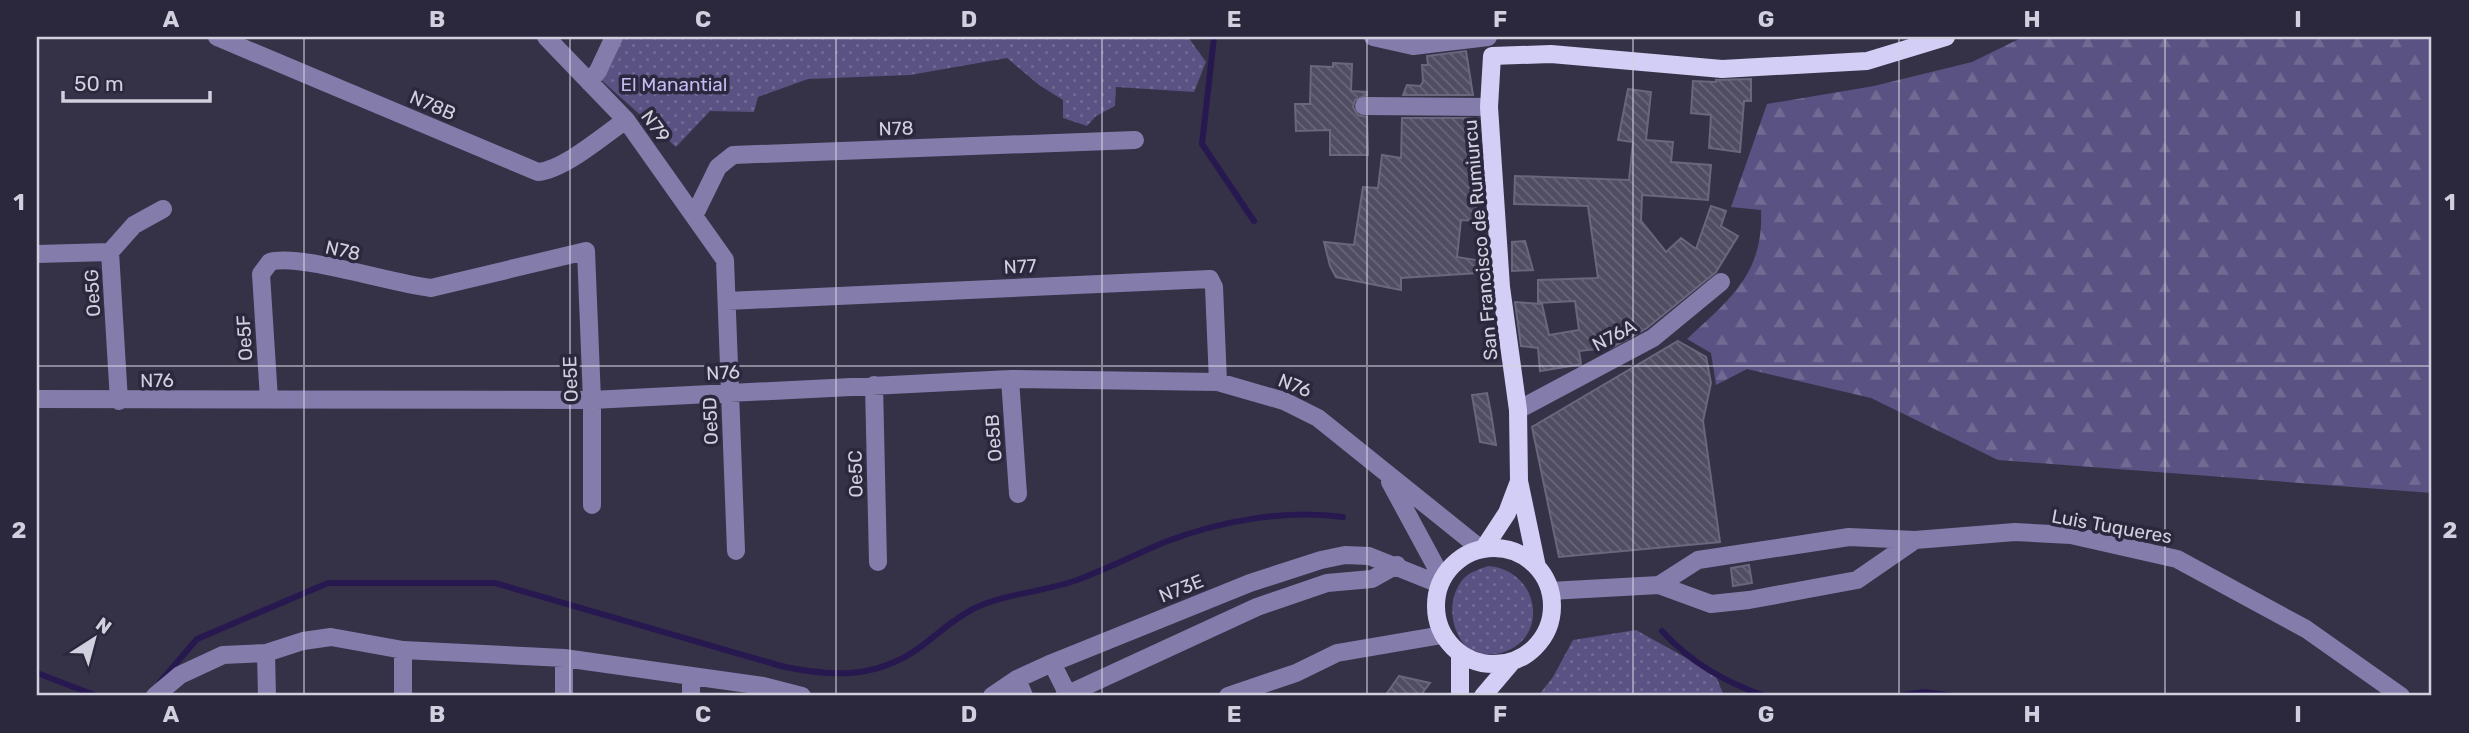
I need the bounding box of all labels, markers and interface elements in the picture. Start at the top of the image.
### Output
text: A [163,5,180,33]
text: B [429,5,445,33]
text: C [695,5,711,33]
text: D [961,5,977,33]
text: E [1227,5,1241,33]
text: F [1493,5,1507,33]
text: G [1758,5,1774,33]
text: H [2023,5,2041,33]
text: I [2294,5,2302,33]
scale bar [63,60,210,104]
text: 50 m [74,71,124,96]
park label: El Manantial [621,73,727,96]
street label: N78B [406,86,459,125]
street label: N79 [636,106,675,147]
street label: N78 [878,116,914,141]
street label: San Francisco de Rumiurcu [1459,119,1502,361]
text: 1 [13,188,25,216]
text: 1 [2444,188,2456,216]
street label: N78 [323,235,363,266]
street label: N77 [1003,254,1037,279]
street label: Oe5G [80,269,105,317]
street label: Oe5F [232,314,257,361]
street label: N76A [1588,314,1640,357]
street label: Oe5E [558,355,583,403]
street label: N76 [706,360,741,385]
street label: N76 [1275,368,1315,402]
street label: N76 [140,369,174,392]
street label: Oe5D [698,397,723,445]
street label: Oe5B [980,413,1007,462]
street label: Oe5C [844,450,867,498]
street label: Luis Tuqueres [2050,505,2174,548]
text: 2 [12,516,26,544]
text: 2 [2443,516,2457,544]
street label: N73E [1156,569,1207,608]
north arrow [60,604,130,674]
text: N [91,612,116,639]
text: A [163,700,180,728]
text: B [429,700,445,728]
text: C [695,700,711,728]
text: D [961,700,977,728]
text: E [1227,700,1241,728]
text: F [1493,700,1507,728]
text: G [1758,700,1774,728]
text: H [2023,700,2041,728]
text: I [2294,700,2302,728]

